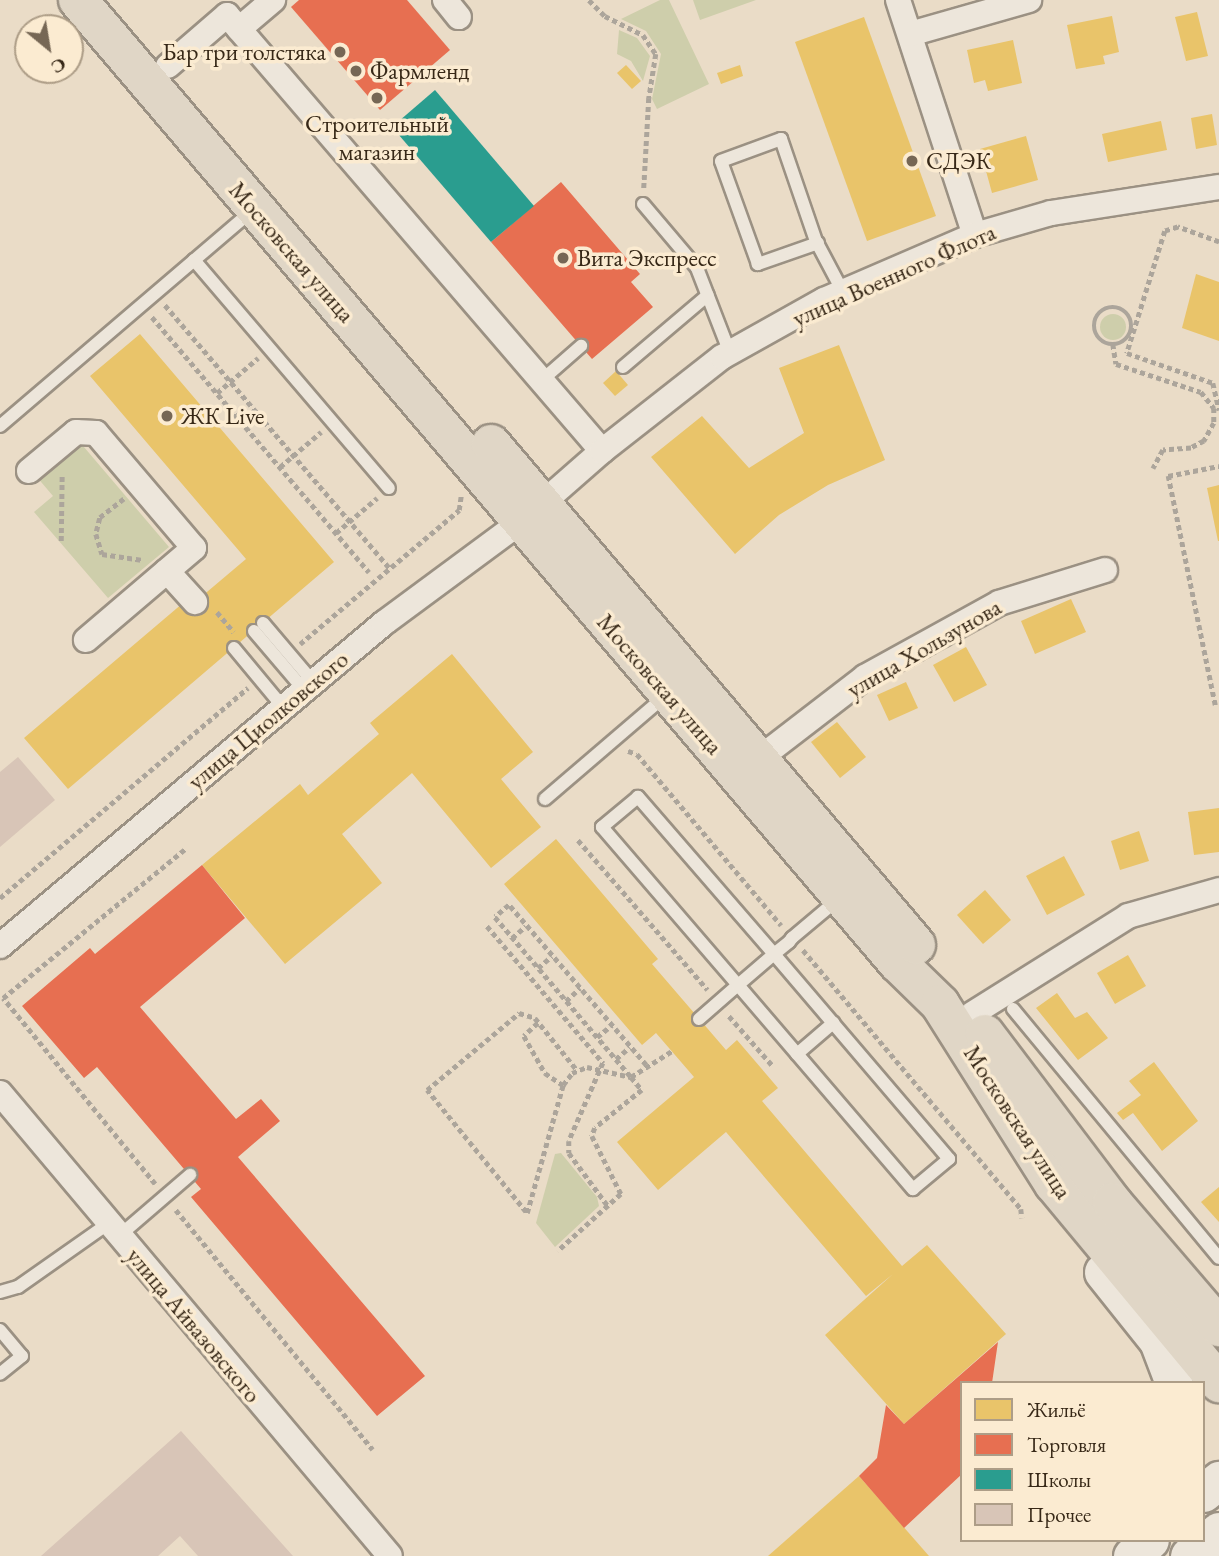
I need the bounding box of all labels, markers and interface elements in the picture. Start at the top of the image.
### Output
north arrow [14,14,84,84]
place label: Бар три толстяка [162,38,326,66]
marker: Бар три толстяка [332,44,348,60]
text: С [47,52,71,80]
place label: Фармленд [370,57,469,85]
marker: Фармленд [348,63,364,79]
marker: Строительный магазин [369,90,385,106]
place label: Строительный магазин [305,110,449,166]
place label: СДЭК [926,147,991,175]
marker: СДЭК [904,153,920,169]
street label: Московская улица [223,176,361,328]
street label: улица Военного Флота [788,217,1000,333]
place label: Вита Экспресс [577,244,717,272]
marker: Вита Экспресс [555,250,571,266]
place label: ЖК Live [181,402,264,430]
marker: ЖК Live [159,408,175,424]
street label: улица Хользунова [842,592,1006,704]
street label: Московская улица [591,608,729,760]
street label: улица Циолковского [182,644,354,796]
street label: Московская улица [958,1040,1078,1204]
street label: улица Айвазовского [121,1242,267,1408]
legend [960,1381,1205,1542]
text: Жильё [1027,1396,1086,1423]
text: Торговля [1027,1431,1106,1458]
text: Школы [1027,1466,1091,1493]
text: Прочее [1027,1501,1091,1528]

